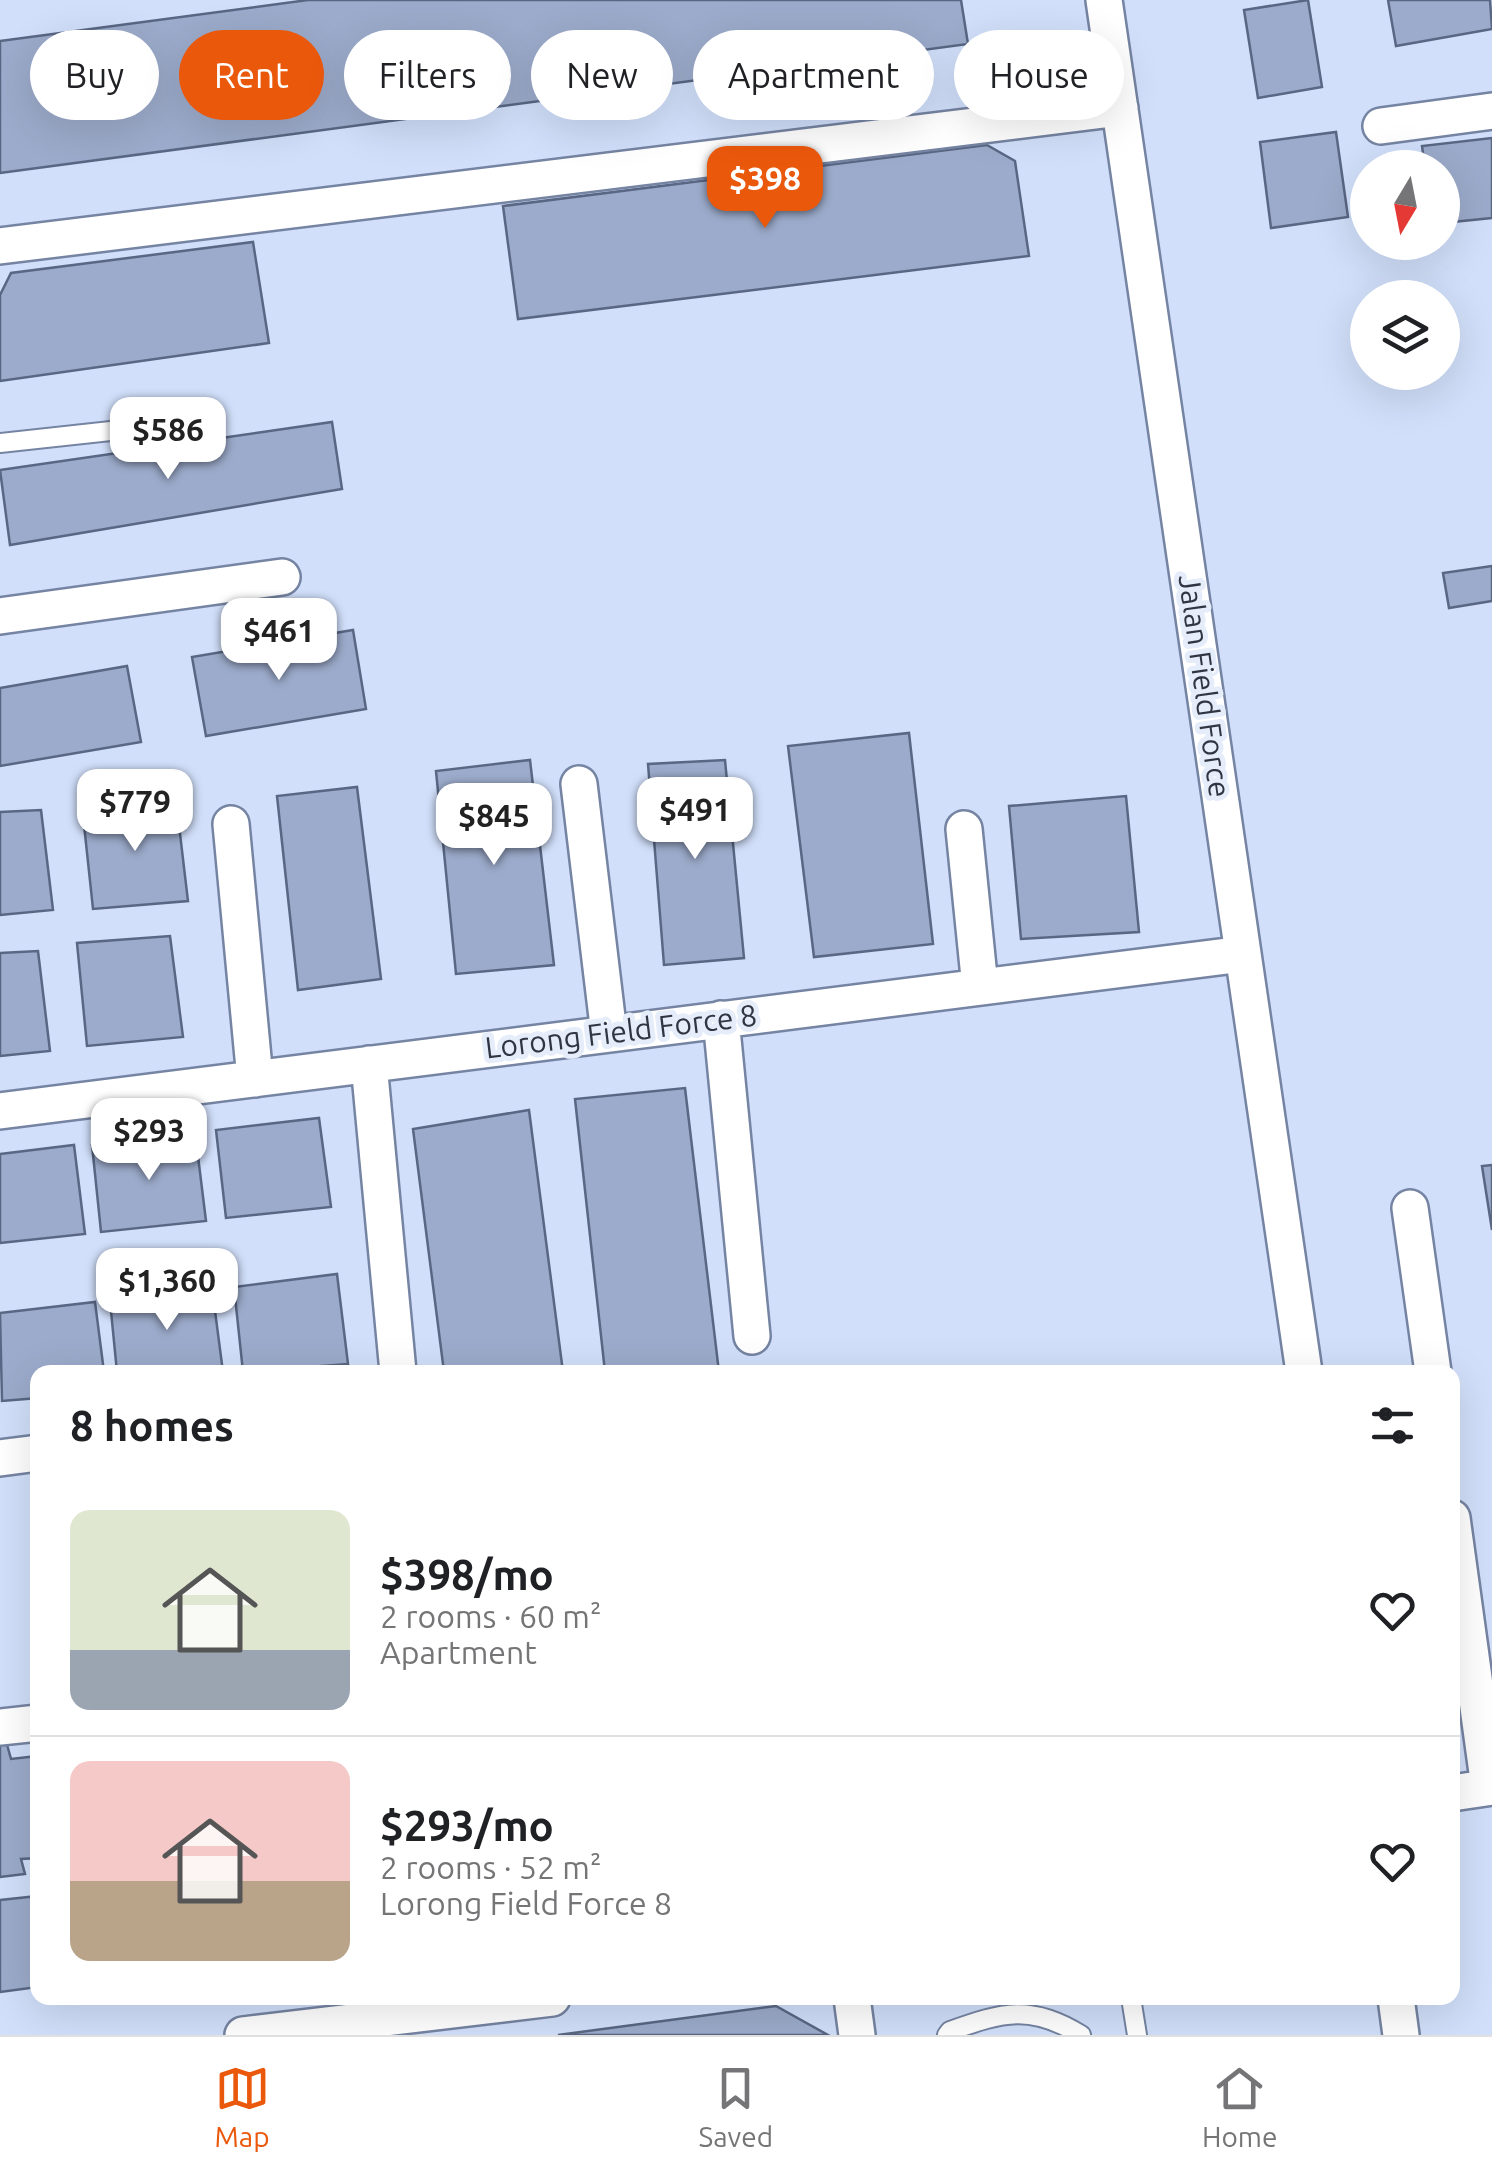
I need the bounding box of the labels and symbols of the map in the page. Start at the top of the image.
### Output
pin: $398 [706,146,824,231]
north arrow [1350,150,1460,260]
pin: $586 [109,397,227,482]
street label: Jalan Field Force [1173,572,1237,799]
pin: $461 [220,598,338,683]
pin: $779 [76,769,194,854]
pin: $491 [636,777,754,862]
pin: $845 [435,783,553,868]
street label: Lorong Field Force 8 [483,997,759,1065]
pin: $293 [90,1098,208,1183]
pin: $1,360 [86,1248,248,1333]

